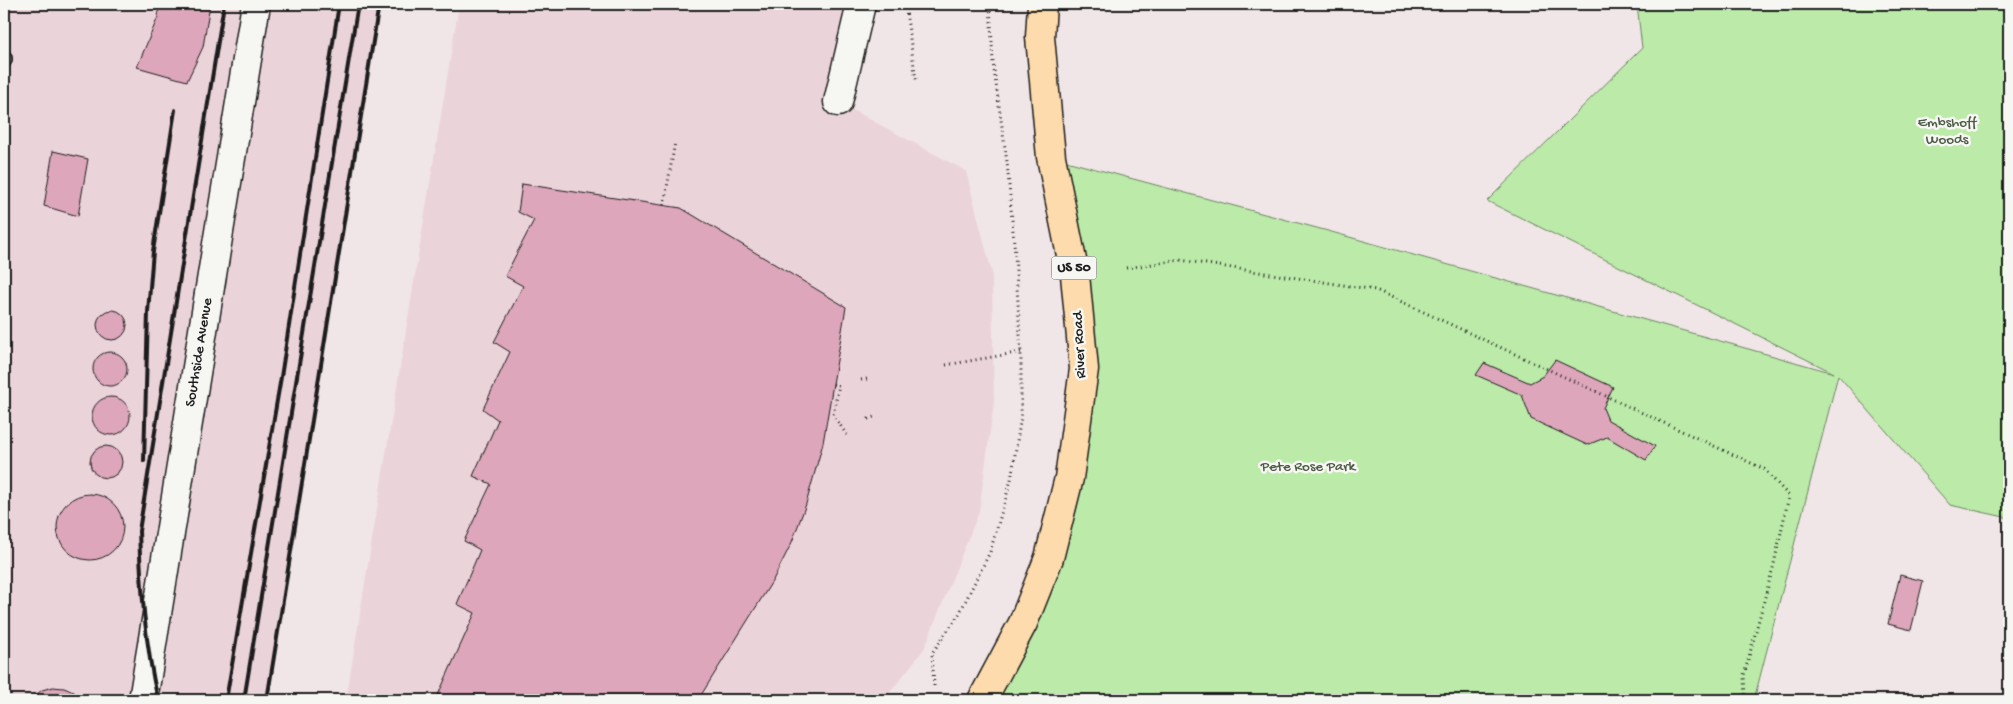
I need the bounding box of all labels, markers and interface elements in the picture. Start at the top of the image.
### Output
park label: Embshoff Woods [1918,114,1978,149]
road number: US 50 [1052,256,1096,280]
street label: Southside Avenue [182,297,217,408]
street label: River Road [1069,310,1091,379]
park label: Pete Rose Park [1260,458,1357,476]

